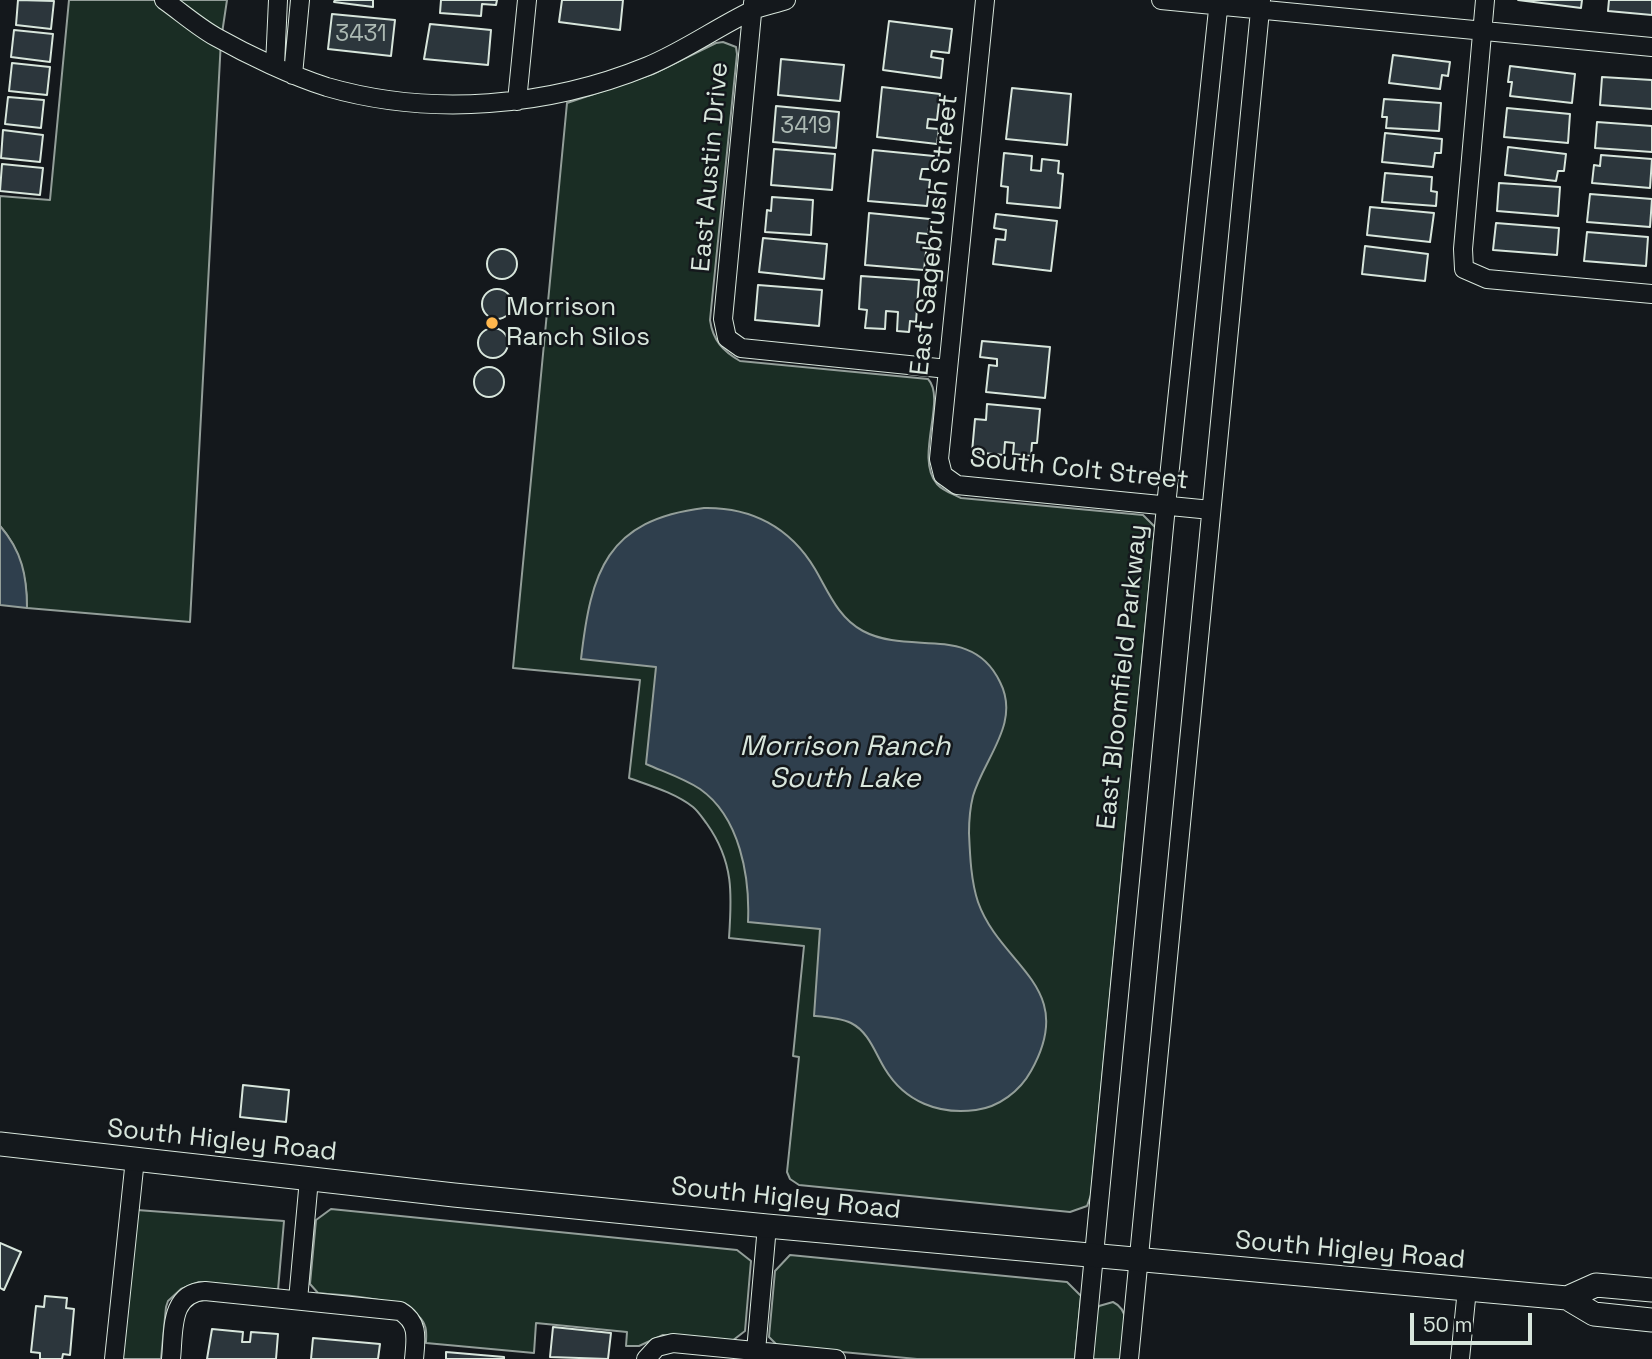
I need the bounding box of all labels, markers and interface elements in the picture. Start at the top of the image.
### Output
house number: 3431 [335,21,387,49]
street label: East Austin Drive [686,61,736,273]
street label: East Sagebrush Street [905,93,965,377]
house number: 3419 [780,113,832,141]
place label: Morrison Ranch Silos [506,292,650,354]
marker: Morrison Ranch Silos [484,315,500,331]
street label: South Colt Street [968,443,1190,497]
street label: East Bloomfield Parkway [1091,523,1155,831]
water label: Morrison Ranch South Lake [740,730,950,796]
street label: South Higley Road [106,1113,338,1169]
street label: South Higley Road [670,1171,902,1227]
street label: South Higley Road [1234,1225,1466,1277]
scale bar [1414,1300,1536,1344]
text: 50 m [1423,1311,1473,1338]

